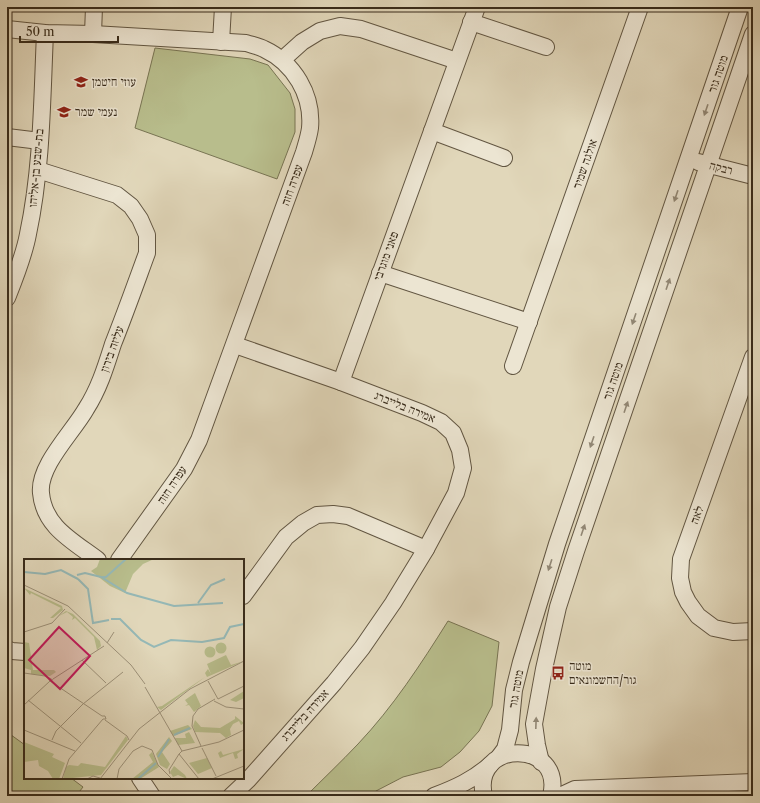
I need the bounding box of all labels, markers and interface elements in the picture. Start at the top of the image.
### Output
scale bar [20,18,118,44]
text: 50 m [26,24,55,39]
street label: מוטה גור [704,53,731,95]
school or university icon: עוזי חיטמן [73,74,89,90]
place label: עוזי חיטמן [92,74,136,89]
school or university icon: נעמי שמר [56,104,72,120]
place label: נעמי שמר [75,104,117,119]
one-way arrow [702,105,708,117]
street label: בת-שבע בן-אליהו [25,128,46,208]
street label: אולגה שמיר [569,137,600,191]
street label: רבקה [708,157,734,178]
street label: עפרה חזה [277,162,306,207]
one-way arrow [673,190,679,202]
street label: פאני מוגרבי [370,229,401,283]
one-way arrow [665,277,671,289]
one-way arrow [631,313,637,325]
street label: עליזה בירון [96,323,127,374]
street label: מוטה גור [599,360,626,402]
street label: אמירה בלייברג [372,387,438,426]
one-way arrow [623,400,629,412]
one-way arrow [589,436,595,448]
street label: עפרה חזה [153,463,190,507]
street label: לאה [686,503,707,526]
one-way arrow [581,523,587,535]
inset map [24,559,244,779]
one-way arrow [547,559,553,571]
place label: מוטה גור/החשמונאים [569,658,637,687]
bus stop icon: מוטה גור/החשמונאים [550,665,566,681]
street label: מוטה גור [505,669,526,709]
street label: אמירה בלייברג [277,686,332,744]
one-way arrow [532,717,539,729]

